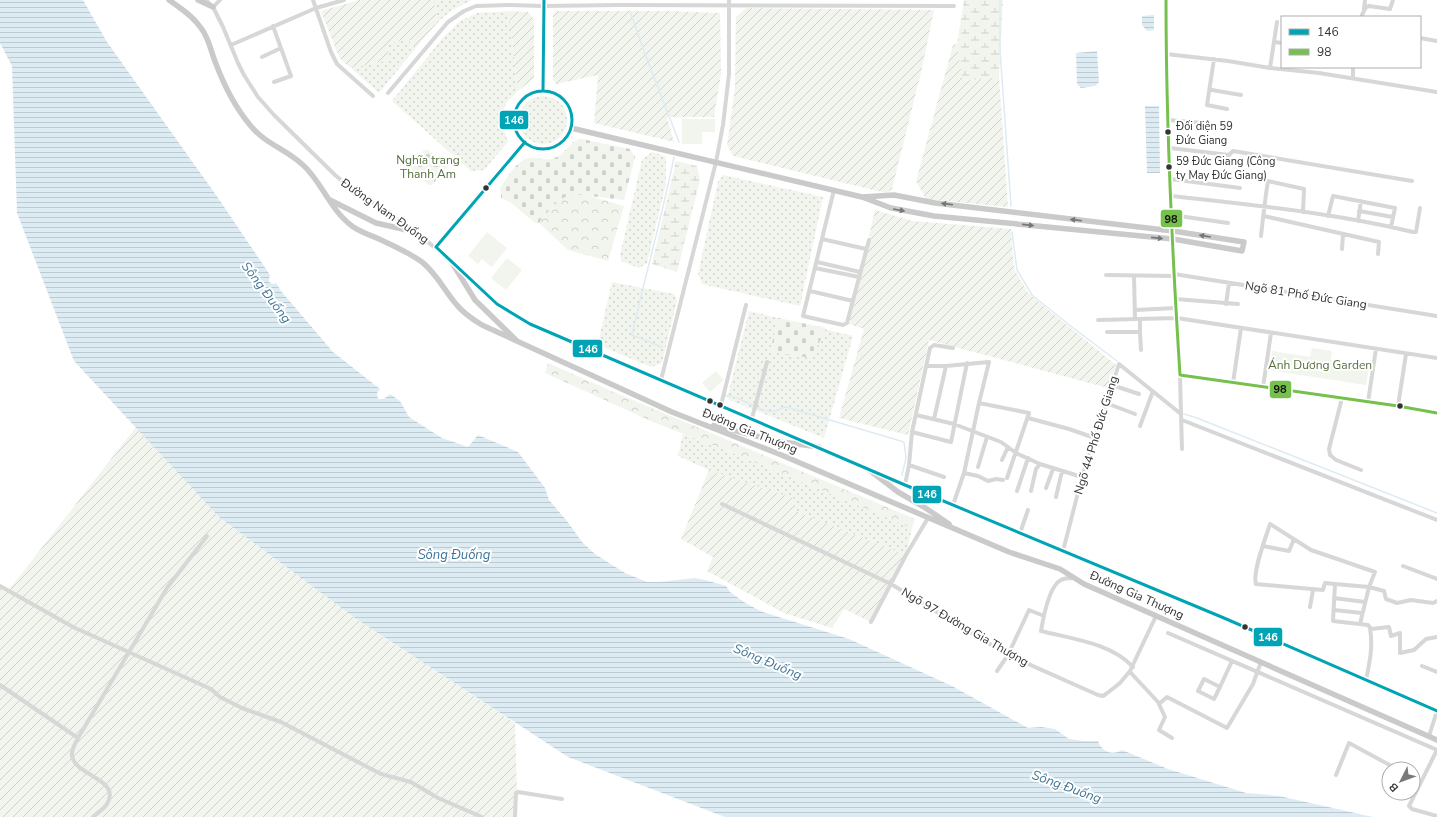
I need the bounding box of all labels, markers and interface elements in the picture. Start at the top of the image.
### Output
legend [1281,16,1421,68]
text: 146 [1317,24,1339,40]
text: 98 [1317,44,1331,60]
line badge: 146 [499,110,529,130]
text: 146 [504,113,524,128]
place label: Đối diện 59 Đức Giang [1175,119,1233,148]
marker: Đối diện 59 Đức Giang [1163,127,1173,137]
park label: Nghĩa trang Thanh Am [396,152,460,182]
place label: 59 Đức Giang (Công ty May Đức Giang) [1176,154,1275,183]
marker: 59 Đức Giang (Công ty May Đức Giang) [1164,162,1174,172]
street label: Đường Nam Đuống [337,174,432,247]
unlabelled marker [481,183,491,193]
one-way arrow [941,201,953,208]
one-way arrow [893,207,905,213]
line badge: 98 [1160,209,1183,228]
text: 98 [1164,212,1178,227]
one-way arrow [1070,216,1082,223]
one-way arrow [1022,222,1034,229]
one-way arrow [1199,233,1211,239]
one-way arrow [1151,234,1163,241]
water label: Sông Đuống [237,258,296,327]
street label: Ngõ 81 Phố Đức Giang [1244,277,1368,313]
line badge: 146 [572,339,603,358]
text: 146 [578,342,598,357]
park label: Ánh Dương Garden [1268,357,1372,373]
street label: Ngõ 44 Phố Đức Giang [1070,374,1122,496]
line badge: 98 [1269,380,1292,399]
text: 98 [1273,382,1287,397]
unlabelled marker [705,396,715,406]
unlabelled marker [715,400,725,410]
unlabelled marker [1395,401,1405,411]
street label: Đường Gia Thượng [699,404,800,457]
line badge: 146 [912,485,942,504]
text: 146 [917,487,937,502]
water label: Sông Đuống [418,546,491,564]
street label: Đường Gia Thượng [1086,567,1187,623]
street label: Ngõ 97 Đường Gia Thượng [898,584,1032,670]
unlabelled marker [1240,622,1250,632]
line badge: 146 [1253,627,1283,647]
text: 146 [1258,630,1278,645]
water label: Sông Đuống [731,639,805,685]
north arrow [1381,761,1421,801]
water label: Sông Đuống [1029,766,1104,808]
text: B [1386,780,1402,795]

